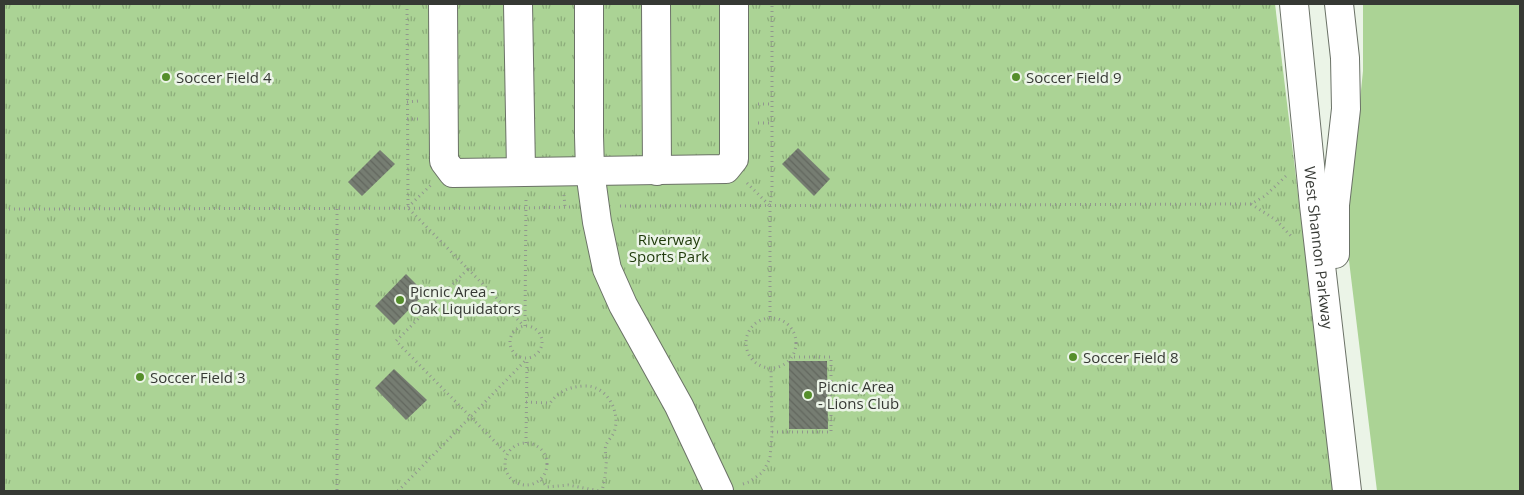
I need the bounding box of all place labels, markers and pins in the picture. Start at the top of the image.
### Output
place label: Soccer Field 4 [176,67,272,87]
place label: Soccer Field 9 [1026,67,1121,87]
marker: Soccer Field 4 [160,71,172,83]
marker: Soccer Field 9 [1010,71,1022,83]
place label: Picnic Area - Oak Liquidators [410,281,521,318]
marker: Picnic Area - Oak Liquidators [394,294,406,306]
place label: Soccer Field 8 [1083,347,1178,367]
marker: Soccer Field 8 [1067,351,1079,363]
place label: Soccer Field 3 [150,367,245,387]
marker: Soccer Field 3 [134,371,146,383]
place label: Picnic Area - Lions Club [818,376,899,413]
marker: Picnic Area - Lions Club [802,389,814,401]

